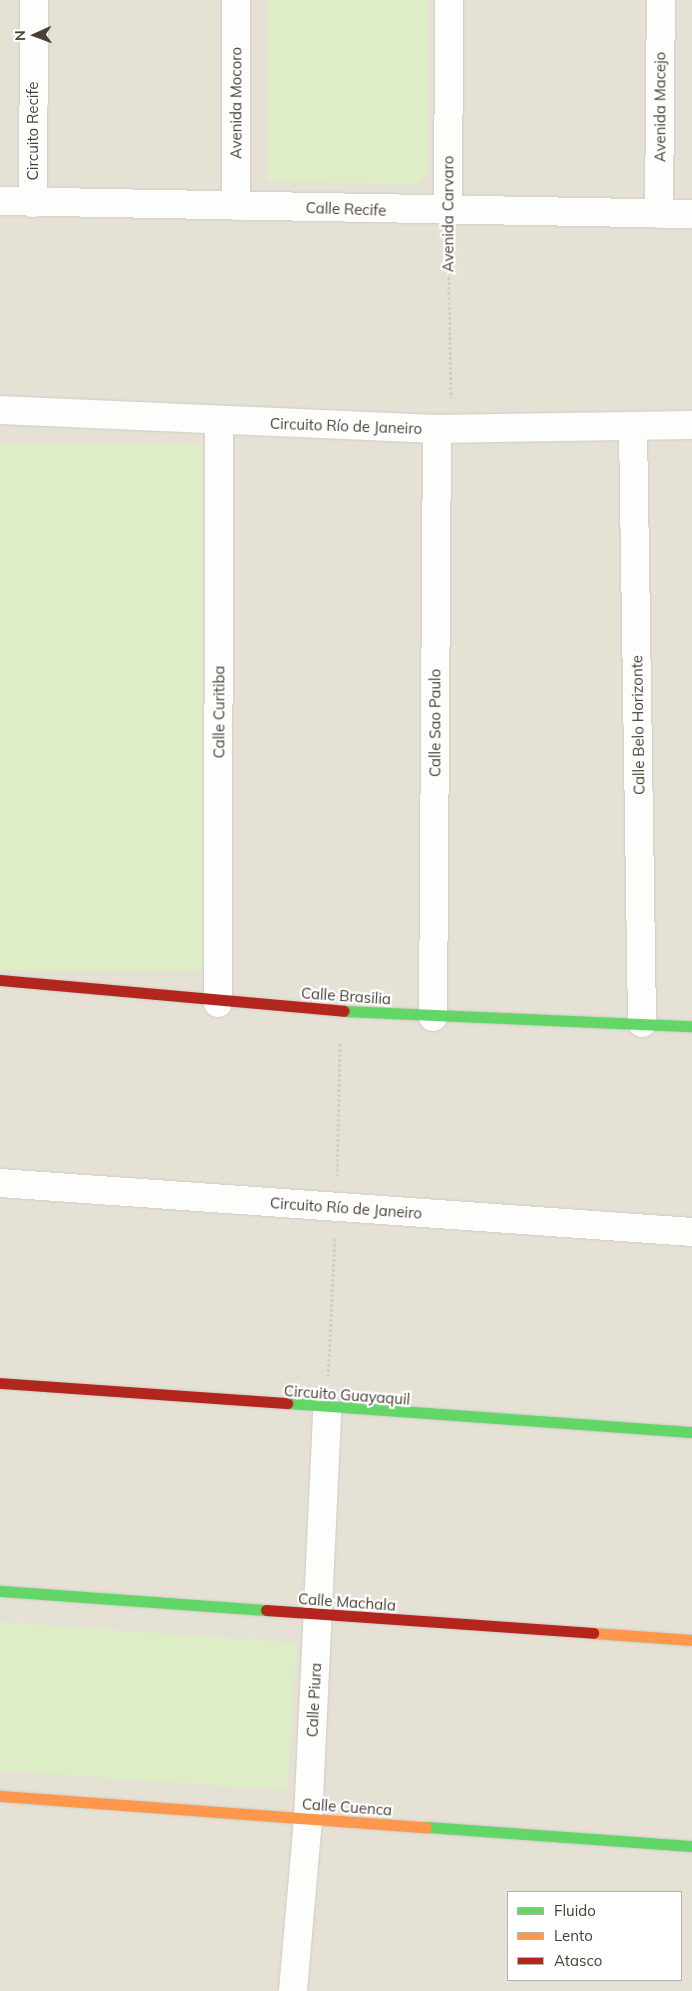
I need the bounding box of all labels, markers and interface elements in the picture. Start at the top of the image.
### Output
north arrow [10,10,60,60]
text: N [11,30,29,41]
street label: Avenida Mocoro [227,47,245,159]
street label: Avenida Macejo [651,52,669,162]
street label: Circuito Recife [24,82,42,180]
street label: Avenida Carvaro [439,156,457,272]
street label: Calle Recife [305,199,387,219]
street label: Circuito Río de Janeiro [270,414,422,438]
street label: Calle Belo Horizonte [628,655,648,795]
street label: Calle Curitiba [210,666,228,758]
street label: Calle Sao Paulo [426,669,444,777]
street label: Calle Brasilia [301,984,391,1008]
street label: Circuito Río de Janeiro [269,1194,423,1222]
street label: Circuito Guayaquil [283,1382,411,1408]
street label: Calle Machala [298,1590,396,1614]
street label: Calle Piura [303,1662,325,1738]
street label: Calle Cuenca [301,1795,393,1819]
legend [507,1891,682,1981]
text: Fluido [554,1901,596,1920]
text: Lento [554,1926,593,1945]
text: Atasco [554,1951,602,1970]

